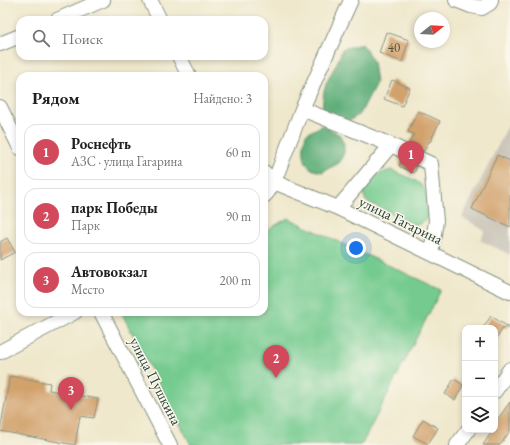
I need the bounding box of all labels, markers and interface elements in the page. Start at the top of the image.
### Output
north arrow [414,12,450,48]
search box [16,16,268,60]
icon: search [30,27,52,49]
text: Поиск [62,29,103,48]
house number: 40 [388,39,400,56]
text: Рядом [32,87,80,109]
text: Найдено: 3 [193,90,252,107]
text: Роснефть [71,134,131,153]
pin: 1 [398,141,424,174]
text: 1 [43,144,49,161]
text: 60 m [226,144,251,161]
text: АЗС · улица Гагарина [71,153,182,170]
street label: улица Гагарина [356,192,446,248]
text: парк Победы [71,198,158,217]
text: 2 [43,208,49,225]
text: 90 m [226,208,251,225]
text: Парк [71,217,100,234]
your location [346,238,366,258]
text: Автовокзал [71,262,148,281]
text: 3 [43,272,49,289]
text: 200 m [220,272,251,289]
text: Место [71,281,104,298]
map controls [462,325,498,433]
button: + [462,325,498,361]
street label: улица Пушкина [126,334,186,428]
pin: 2 [263,345,289,378]
button: − [462,361,498,397]
pin: 3 [58,377,84,410]
button: layers [462,397,498,433]

